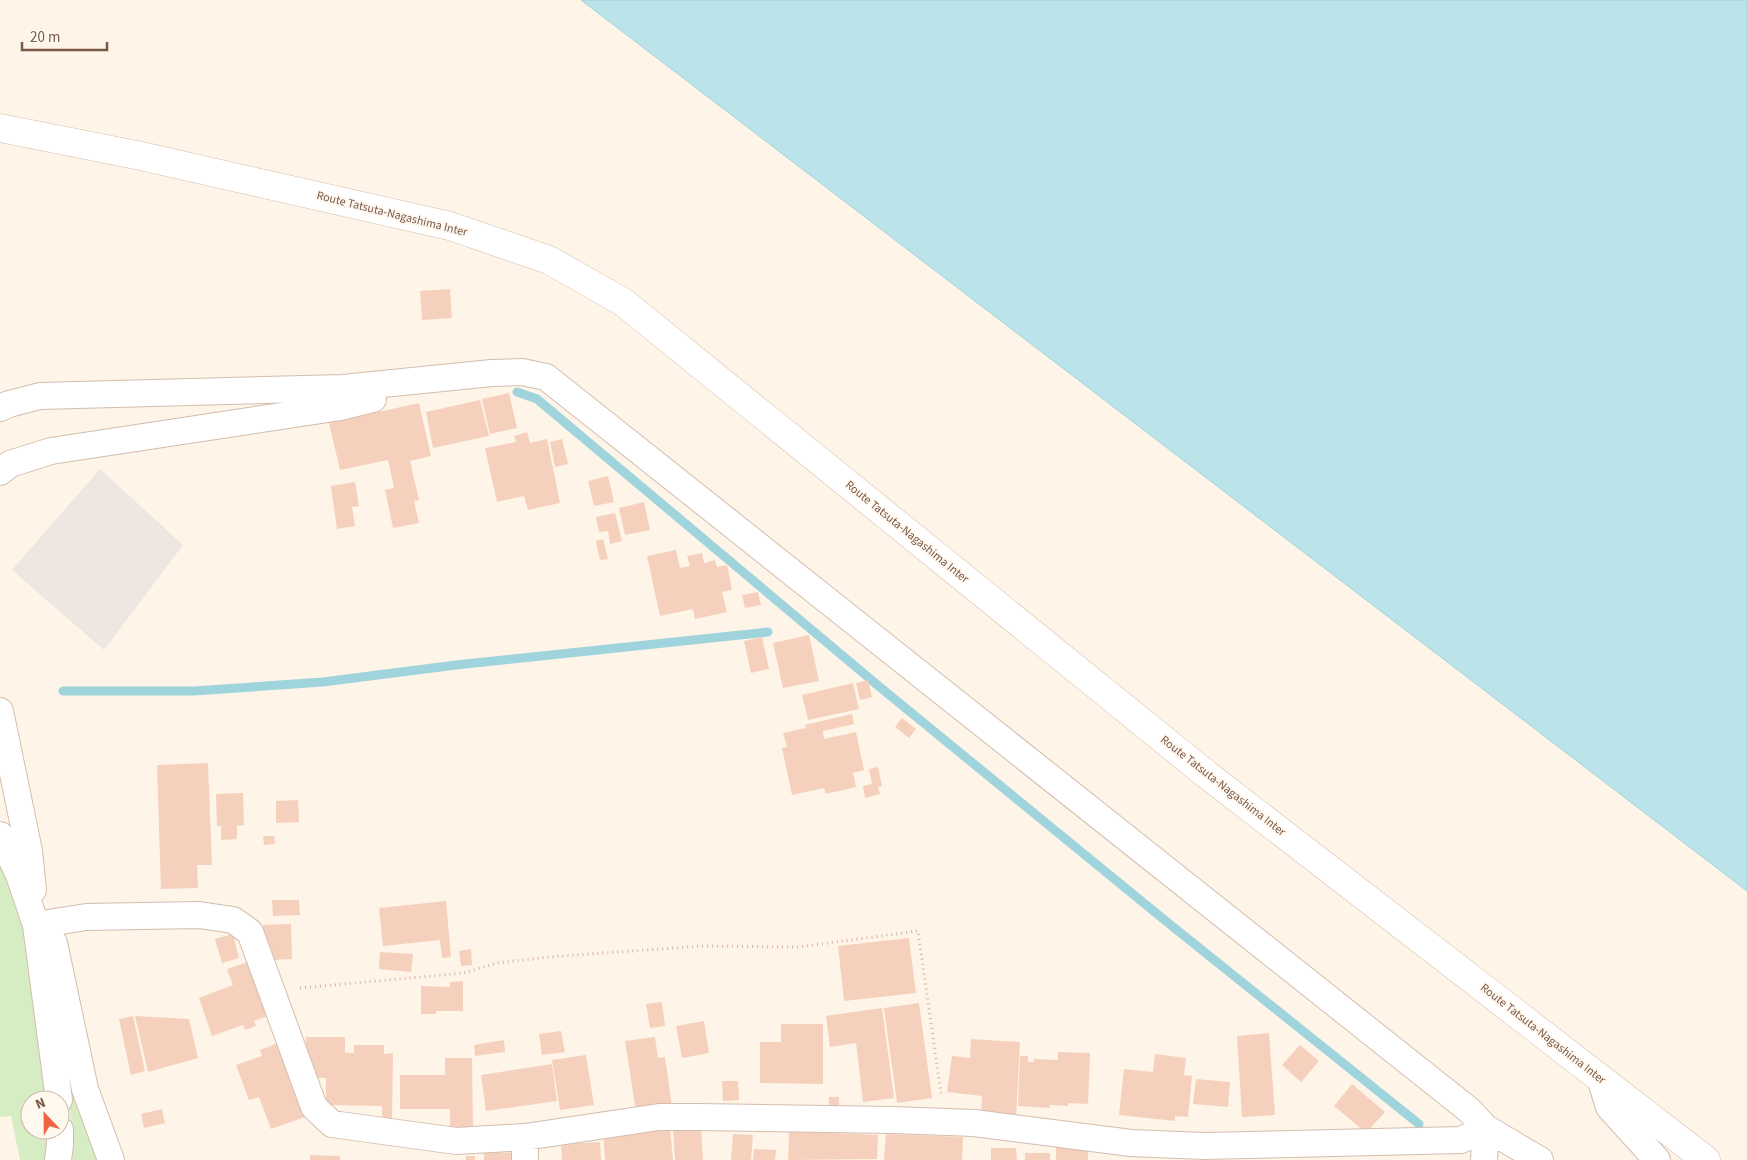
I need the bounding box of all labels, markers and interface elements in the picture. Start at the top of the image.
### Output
scale bar [22,20,108,52]
text: 20 m [30,27,60,48]
street label: Route Tatsuta-Nagashima Inter [315,187,470,241]
street label: Route Tatsuta-Nagashima Inter [841,477,973,588]
street label: Route Tatsuta-Nagashima Inter [1157,732,1290,841]
street label: Route Tatsuta-Nagashima Inter [1477,980,1610,1089]
north arrow [20,1090,70,1140]
text: N [32,1093,49,1115]

